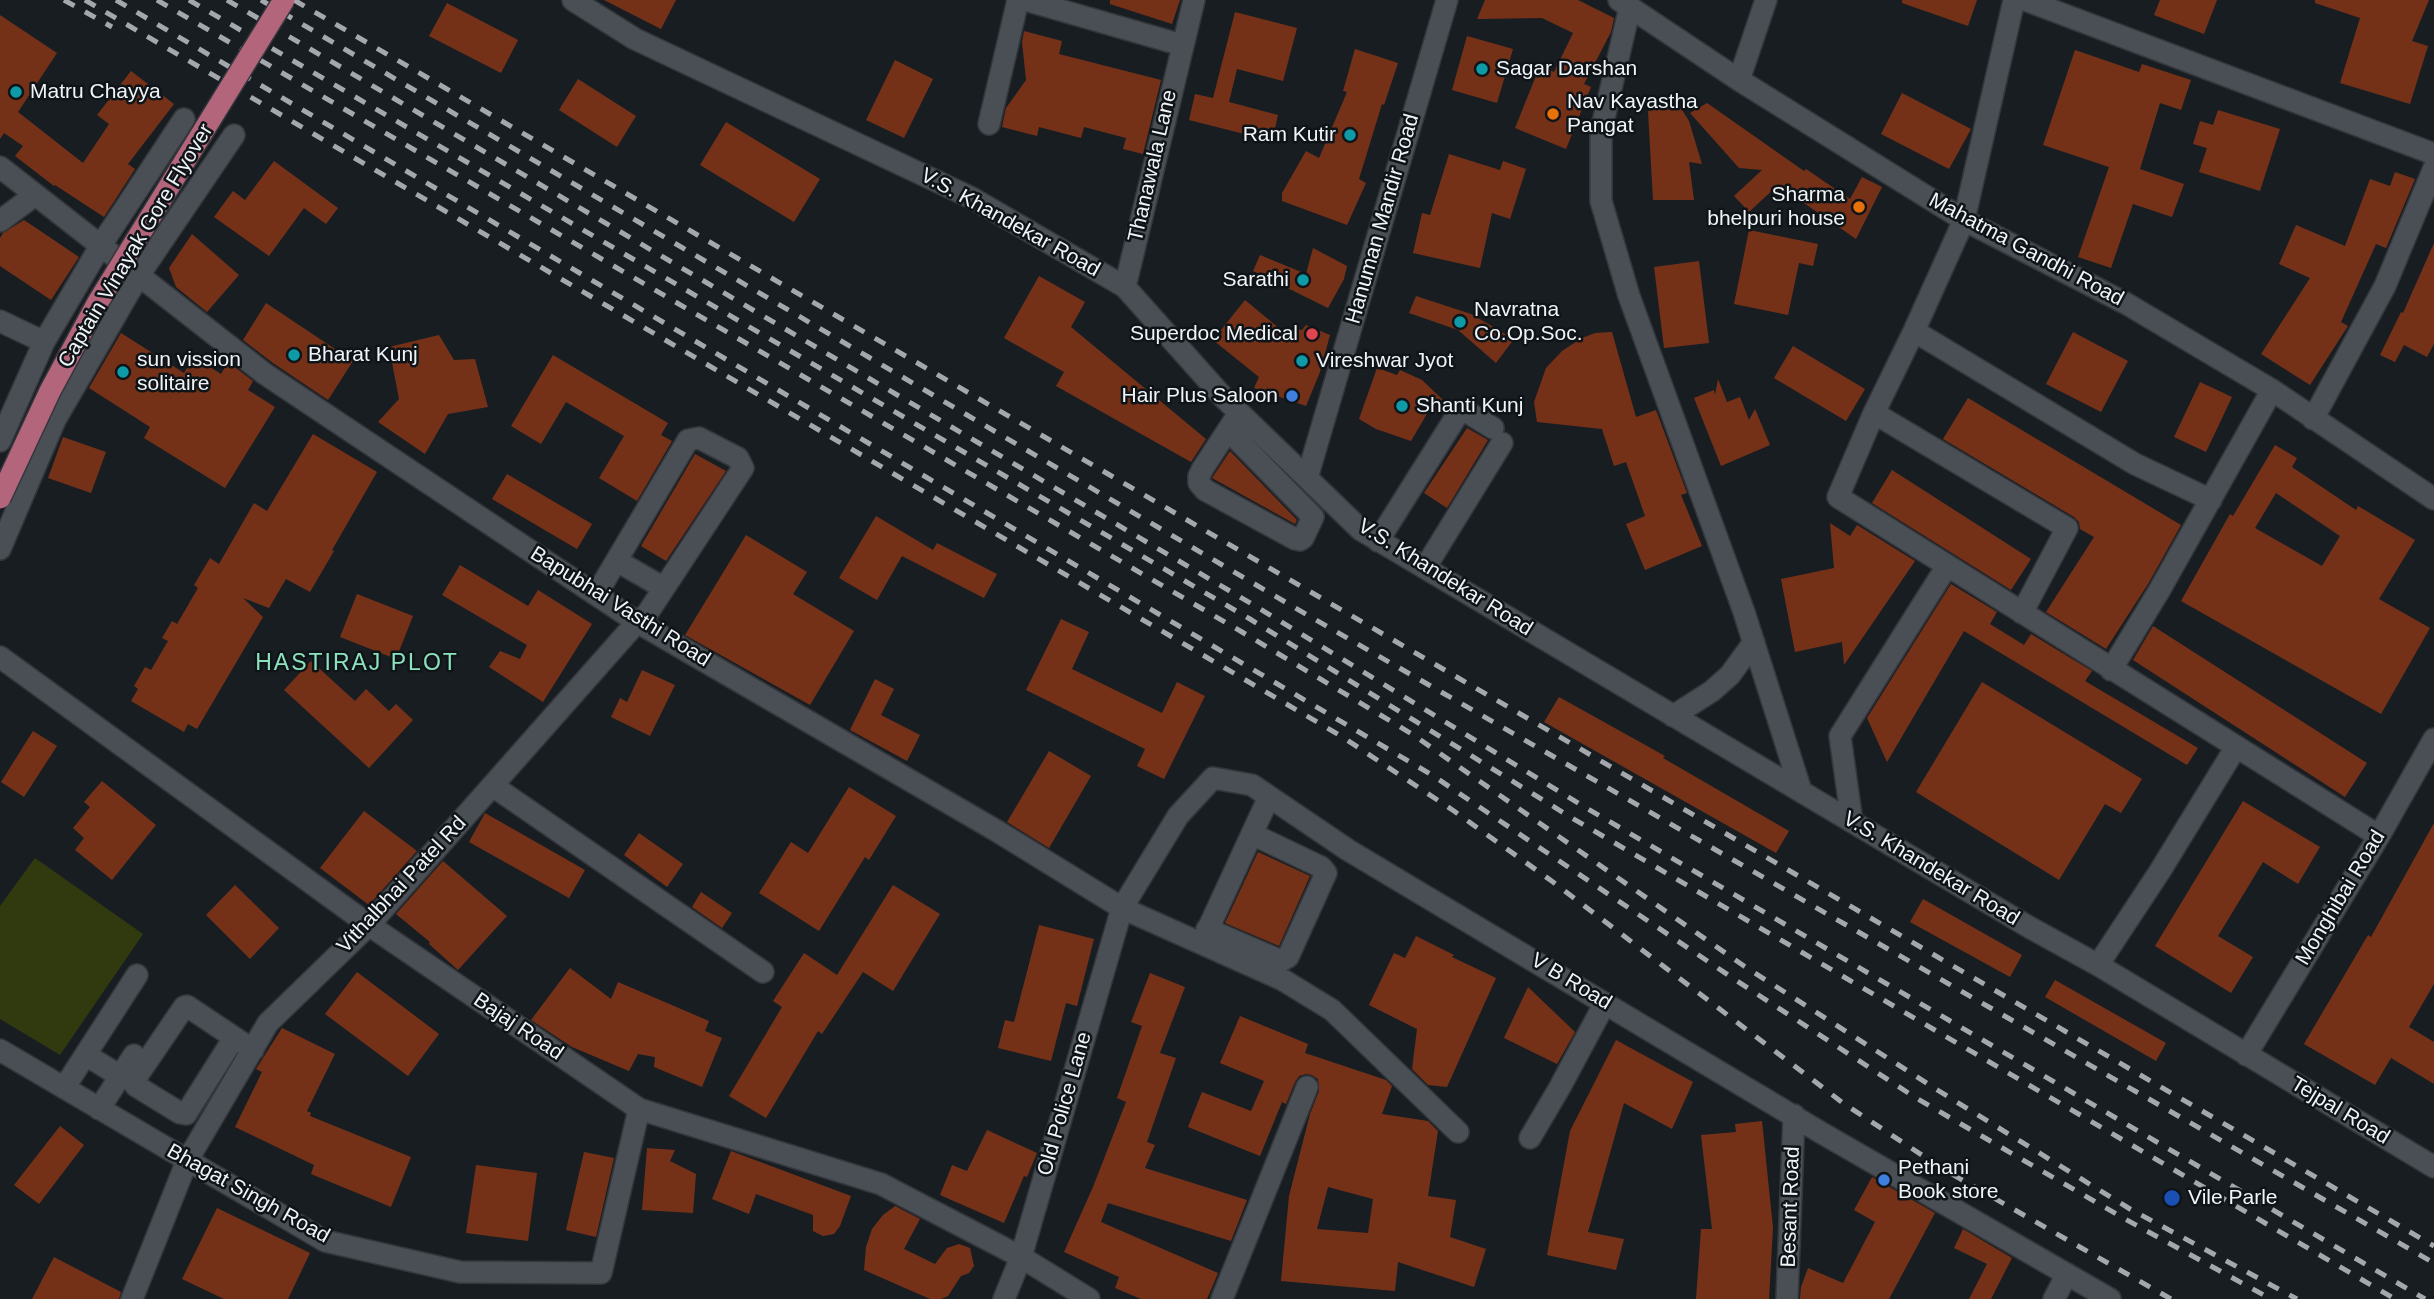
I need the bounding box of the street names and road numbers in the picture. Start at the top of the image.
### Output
street label: Thanawala Lane [1123,88,1183,244]
street label: Hanuman Mandir Road [1341,111,1425,327]
street label: Captain Vinayak Gore Flyover [53,120,219,372]
street label: V.S. Khandekar Road [916,163,1104,283]
street label: Mahatma Gandhi Road [1924,188,2128,312]
street label: V.S. Khandekar Road [1353,514,1537,642]
street label: Bapubhai Vasthi Road [525,541,715,673]
street label: V.S. Khandekar Road [1838,806,2024,932]
street label: Vithalbhai Patel Rd [332,811,472,959]
street label: Monghibai Road [2291,826,2391,970]
street label: V B Road [1526,948,1616,1016]
street label: Bajaj Road [468,988,568,1066]
street label: Old Police Lane [1032,1029,1098,1179]
street label: Tejpal Road [2286,1072,2394,1150]
street label: Bhagat Singh Road [162,1139,334,1249]
street label: Besant Road [1776,1146,1806,1268]

